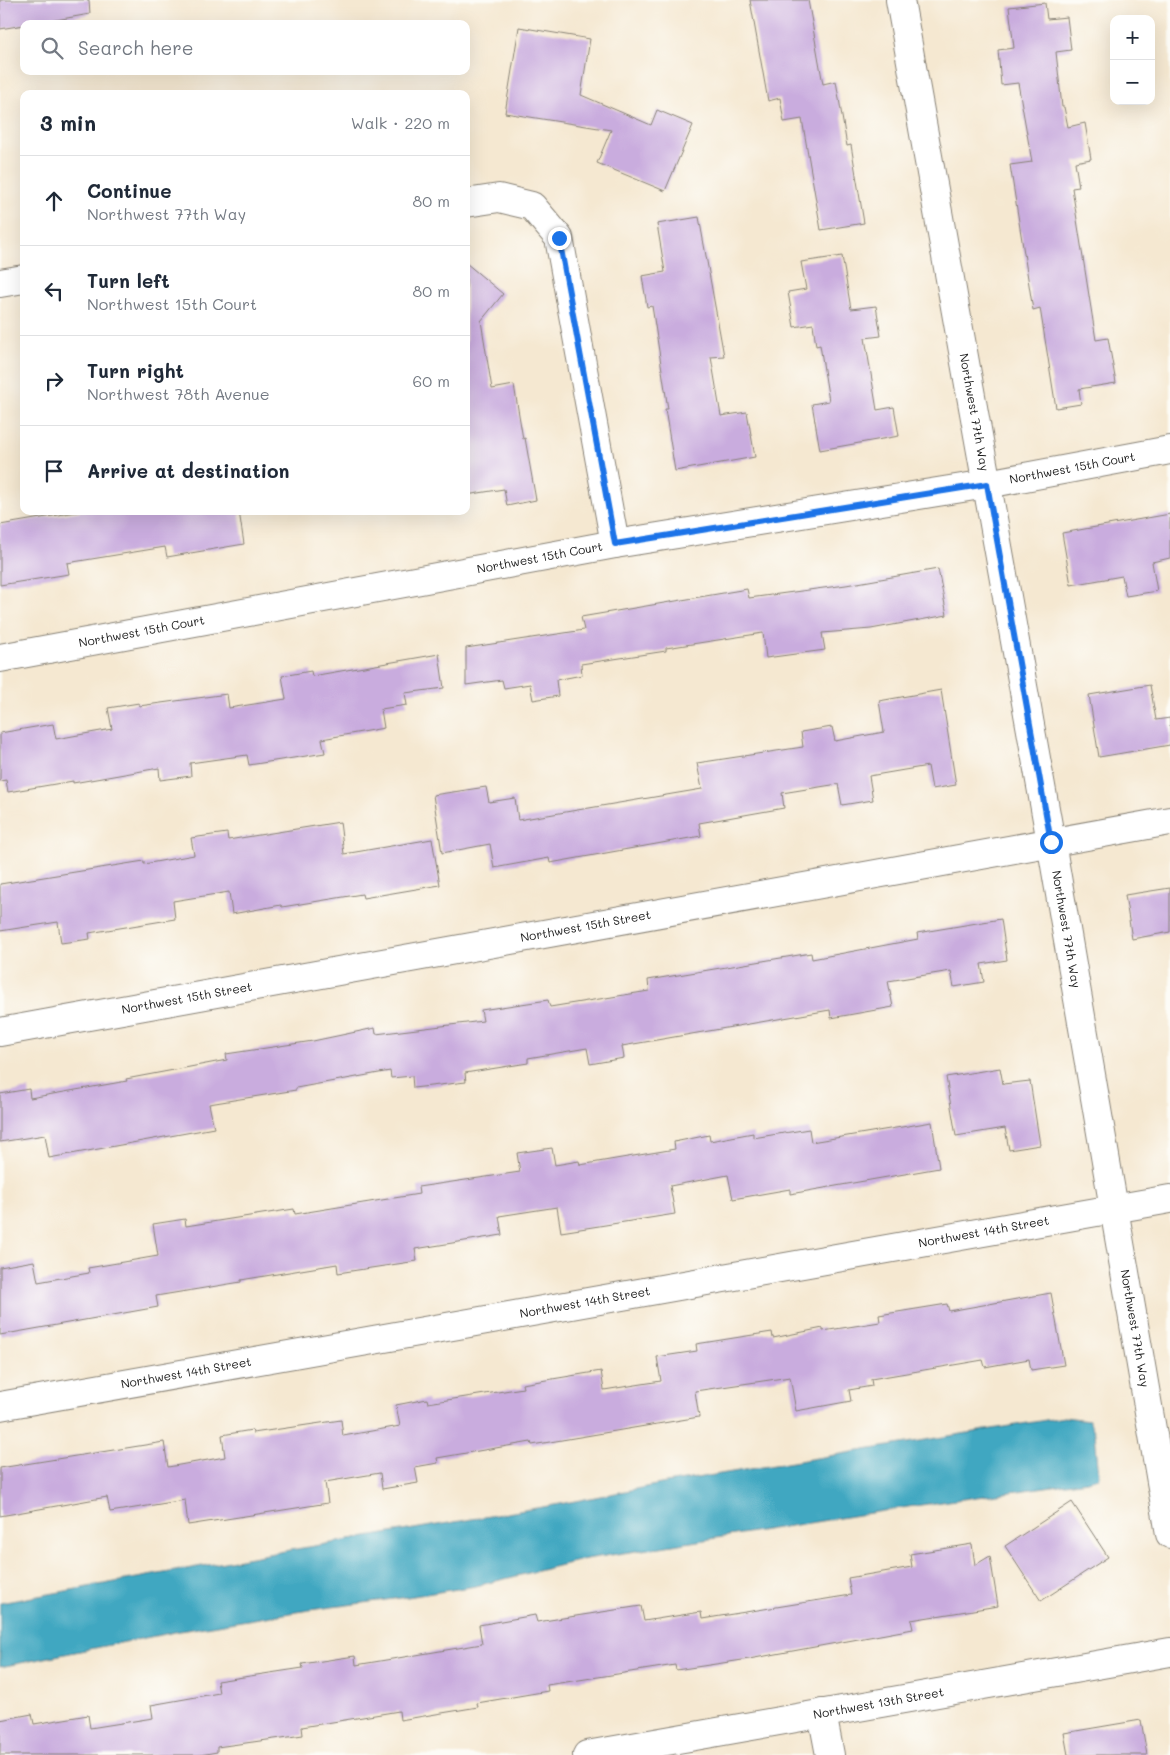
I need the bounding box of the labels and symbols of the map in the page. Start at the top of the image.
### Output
route end [548,227,571,250]
street label: Northwest 77th Way [957,352,993,472]
street label: Northwest 15th Court [1008,448,1136,487]
street label: Northwest 15th Court [475,537,604,576]
street label: Northwest 15th Court [77,611,206,650]
route start [1040,831,1063,854]
street label: Northwest 77th Way [1049,869,1085,989]
street label: Northwest 15th Street [519,906,652,945]
street label: Northwest 15th Street [120,978,253,1017]
street label: Northwest 14th Street [917,1212,1050,1250]
street label: Northwest 77th Way [1118,1268,1154,1388]
street label: Northwest 14th Street [518,1282,651,1321]
street label: Northwest 14th Street [119,1353,252,1391]
street label: Northwest 13th Street [812,1683,945,1722]

